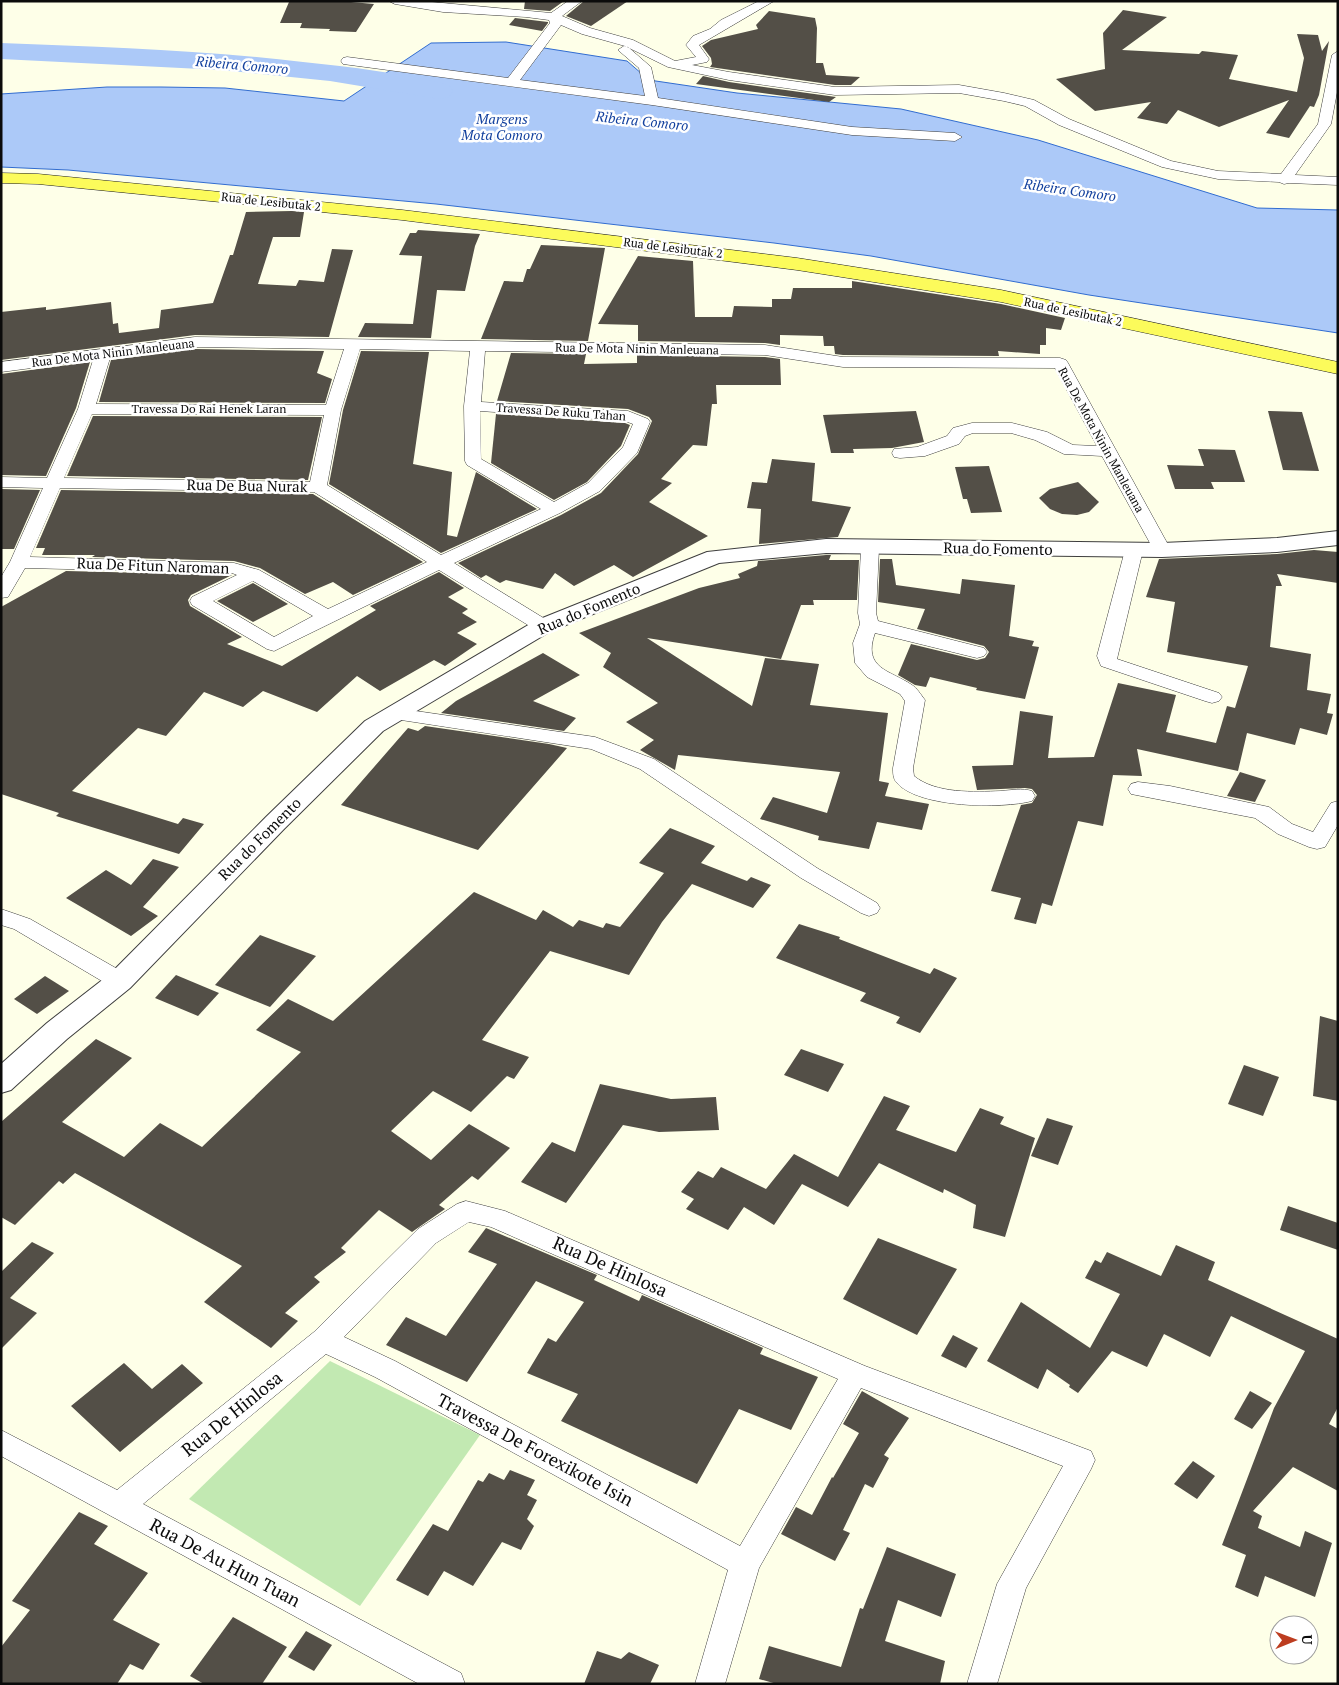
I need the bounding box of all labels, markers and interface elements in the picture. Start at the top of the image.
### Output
water label: Ribeira Comoro [194,51,289,78]
water label: Ribeira Comoro [594,106,689,135]
water label: Margens Mota Comoro [460,109,543,144]
water label: Ribeira Comoro [1022,173,1118,205]
street label: Rua de Lesibutak 2 [221,189,322,214]
street label: Rua de Lesibutak 2 [623,234,724,261]
street label: Rua de Lesibutak 2 [1023,294,1124,329]
street label: Rua De Mota Ninin Manleuana [31,335,195,370]
street label: Rua De Mota Ninin Manleuana [555,340,719,357]
street label: Rua De Mota Ninin Manleuana [1055,364,1148,515]
street label: Travessa De Ruku Tahan [495,399,627,424]
street label: Travessa Do Rai Henek Laran [132,401,286,416]
street label: Rua De Bua Nurak [186,474,308,496]
street label: Rua do Fomento [943,537,1053,559]
street label: Rua De Fitun Naroman [76,552,230,578]
street label: Rua do Fomento [534,578,643,639]
street label: Rua do Fomento [214,793,305,884]
street label: Rua De Hinlosa [549,1230,671,1302]
street label: Rua De Hinlosa [176,1365,287,1461]
street label: Travessa De Forexikote Isin [433,1387,638,1511]
street label: Rua De Au Hun Tuan [146,1512,305,1612]
north arrow [1269,1615,1319,1665]
text: U [1298,1635,1317,1645]

